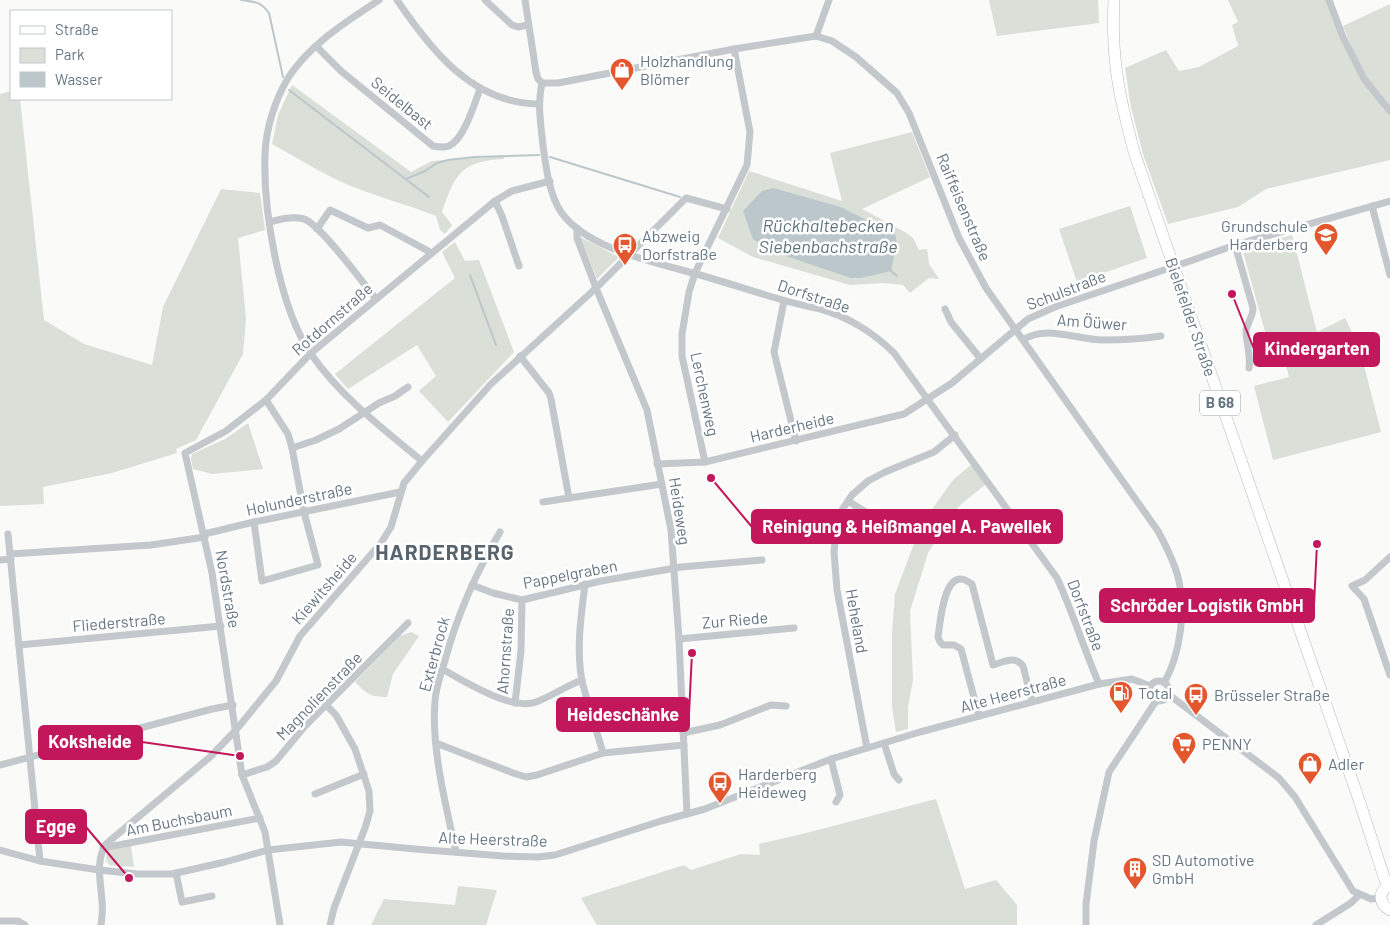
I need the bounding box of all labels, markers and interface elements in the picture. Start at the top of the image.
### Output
legend [10,10,172,100]
text: Straße [55,20,99,38]
text: Park [55,45,85,63]
place label: Holzhandlung Blömer [640,51,733,88]
shop icon: Holzhandlung Blömer [609,57,635,91]
text: Wasser [55,70,103,88]
street label: Seidelbast [368,72,437,133]
street label: Raiffeisenstraße [933,150,996,263]
water label: Rückhaltebecken Siebenbachstraße [758,214,898,257]
place label: Grundschule Harderberg [1221,216,1308,253]
school or university icon: Grundschule Harderberg [1313,222,1339,256]
place label: Abzweig Dorfstraße [642,226,717,263]
bus stop icon: Abzweig Dorfstraße [612,232,638,266]
street label: Bielefelder Straße [1162,255,1221,379]
street label: Schulstraße [1023,266,1108,313]
street label: Dorfstraße [776,275,853,316]
street label: Rotdornstraße [287,278,376,359]
street label: Am Öüwer [1056,310,1128,333]
callout: Kindergarten [1254,333,1379,366]
text: Kindergarten [1264,337,1370,359]
street label: Lerchenweg [687,350,724,438]
road number: B 68 [1200,390,1240,416]
street label: Harderheide [748,408,836,445]
street label: Heideweg [666,476,695,546]
street label: Holunderstraße [244,478,354,519]
callout: Reinigung & Heißmangel A. Pawellek [752,510,1062,543]
text: Reinigung & Heißmangel A. Pawellek [762,515,1052,537]
district label: HARDERBERG [375,539,515,564]
street label: Nordstraße [212,548,245,629]
street label: Kiewitsheide [287,548,360,628]
street label: Pappelgraben [521,555,619,592]
street label: Dorfstraße [1064,576,1109,653]
street label: Heheland [842,587,873,655]
callout: Schröder Logistik GmbH [1100,589,1314,622]
text: Schröder Logistik GmbH [1110,594,1304,616]
street label: Ahornstraße [492,607,517,695]
street label: Zur Riede [701,607,769,632]
street label: Fliederstraße [72,608,166,635]
street label: Exterbrock [414,614,453,693]
street label: Magnolienstraße [272,648,365,744]
street label: Alte Heerstraße [958,669,1068,716]
fuel station icon: Total [1108,680,1134,714]
bus stop icon: Brüsseler Straße [1183,682,1209,716]
place label: Total [1138,683,1172,702]
place label: Brüsseler Straße [1214,685,1330,704]
callout: Heideschänke [557,698,689,731]
text: Heideschänke [567,703,679,725]
callout: Koksheide [39,726,142,759]
text: Koksheide [48,730,132,752]
supermarket icon: PENNY [1171,731,1197,765]
place label: PENNY [1202,734,1252,753]
shop icon: Adler [1297,751,1323,785]
place label: Adler [1328,754,1364,773]
place label: Harderberg Heideweg [738,764,817,801]
bus stop icon: Harderberg Heideweg [707,770,733,804]
street label: Am Buchsbaum [124,800,234,839]
callout: Egge [26,810,86,843]
text: Egge [36,815,76,837]
street label: Alte Heerstraße [438,827,548,850]
place label: SD Automotive GmbH [1152,850,1255,887]
building icon: SD Automotive GmbH [1122,856,1148,890]

